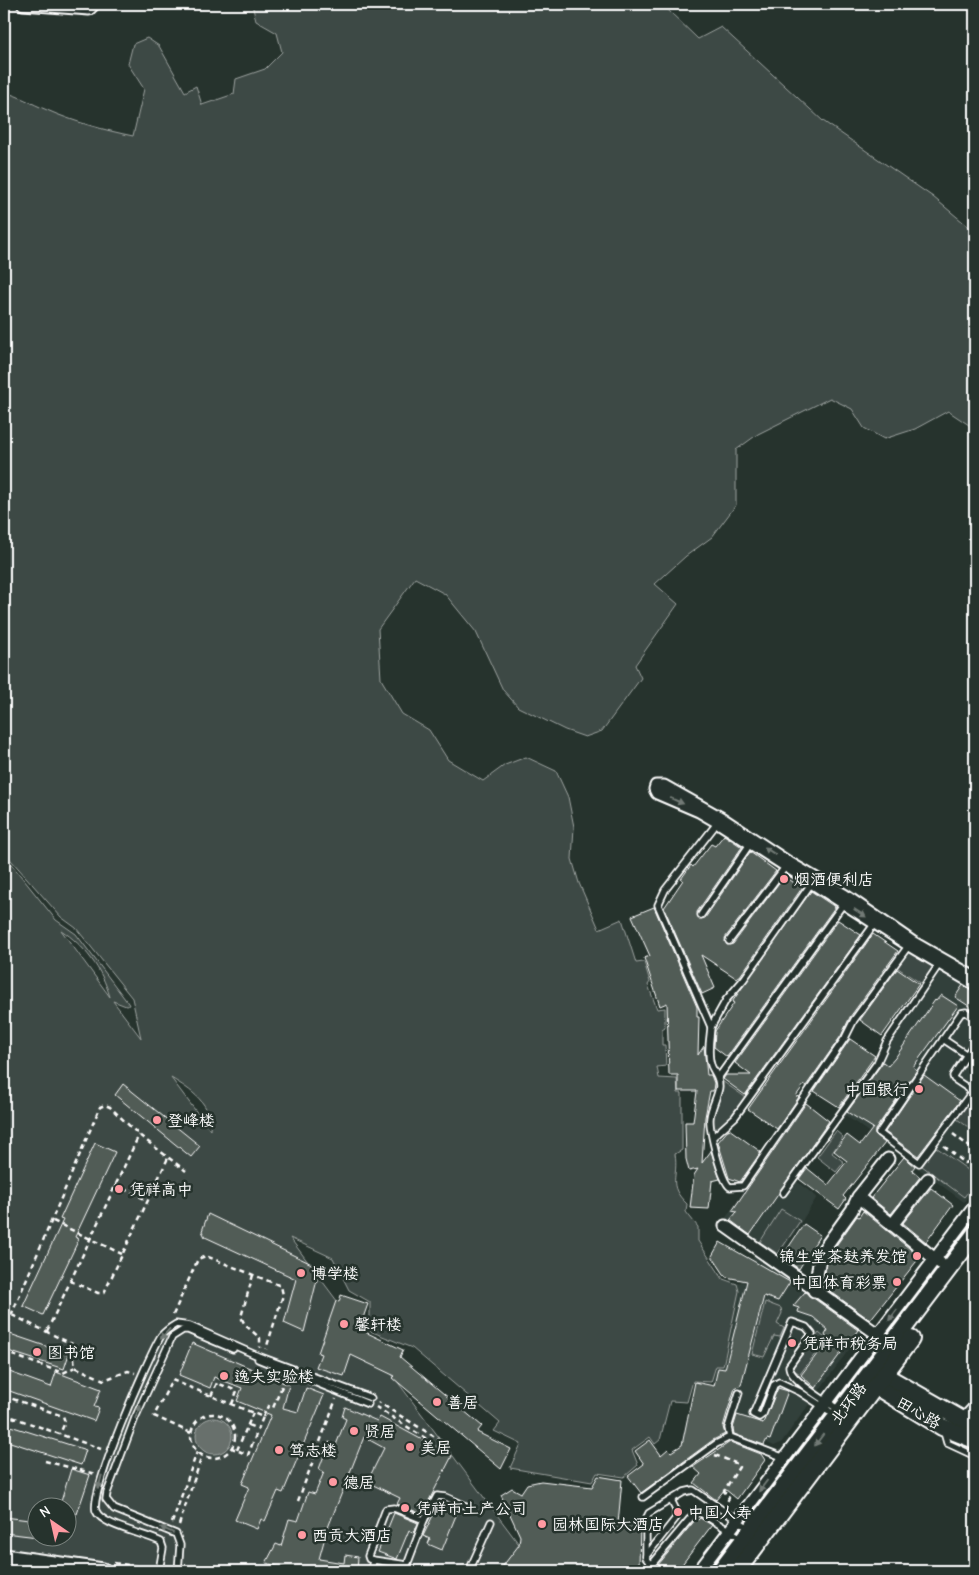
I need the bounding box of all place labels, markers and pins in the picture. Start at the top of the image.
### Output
place label: 烟酒便利店 [794,871,874,889]
marker: 烟酒便利店 [778,873,790,885]
place label: 中国银行 [845,1081,909,1099]
marker: 中国银行 [913,1083,925,1095]
place label: 登峰楼 [167,1112,215,1130]
marker: 登峰楼 [151,1114,163,1126]
place label: 凭祥高中 [129,1181,193,1199]
marker: 凭祥高中 [113,1183,125,1195]
place label: 锦生堂茶麸养发馆 [779,1248,907,1266]
marker: 锦生堂茶麸养发馆 [911,1250,923,1262]
place label: 博学楼 [311,1265,359,1283]
marker: 博学楼 [295,1267,307,1279]
place label: 中国体育彩票 [791,1274,887,1292]
marker: 中国体育彩票 [891,1276,903,1288]
place label: 馨轩楼 [354,1316,402,1334]
marker: 馨轩楼 [338,1318,350,1330]
place label: 凭祥市税务局 [802,1335,898,1353]
marker: 凭祥市税务局 [786,1337,798,1349]
place label: 图书馆 [47,1344,95,1362]
marker: 图书馆 [31,1346,43,1358]
place label: 逸夫实验楼 [234,1368,314,1386]
marker: 逸夫实验楼 [218,1370,230,1382]
place label: 善居 [447,1394,479,1412]
marker: 善居 [431,1396,443,1408]
place label: 贤居 [364,1423,396,1441]
marker: 贤居 [348,1425,360,1437]
place label: 美居 [420,1439,452,1457]
marker: 美居 [404,1441,416,1453]
place label: 笃志楼 [289,1442,337,1460]
marker: 笃志楼 [273,1444,285,1456]
place label: 德居 [343,1474,375,1492]
marker: 德居 [327,1476,339,1488]
place label: 凭祥市土产公司 [415,1500,527,1518]
marker: 凭祥市土产公司 [399,1502,411,1514]
place label: 中国人寿 [688,1504,752,1522]
marker: 中国人寿 [672,1506,684,1518]
place label: 园林国际大酒店 [552,1516,664,1534]
marker: 园林国际大酒店 [536,1518,548,1530]
place label: 西贡大酒店 [312,1527,392,1545]
marker: 西贡大酒店 [296,1529,308,1541]

